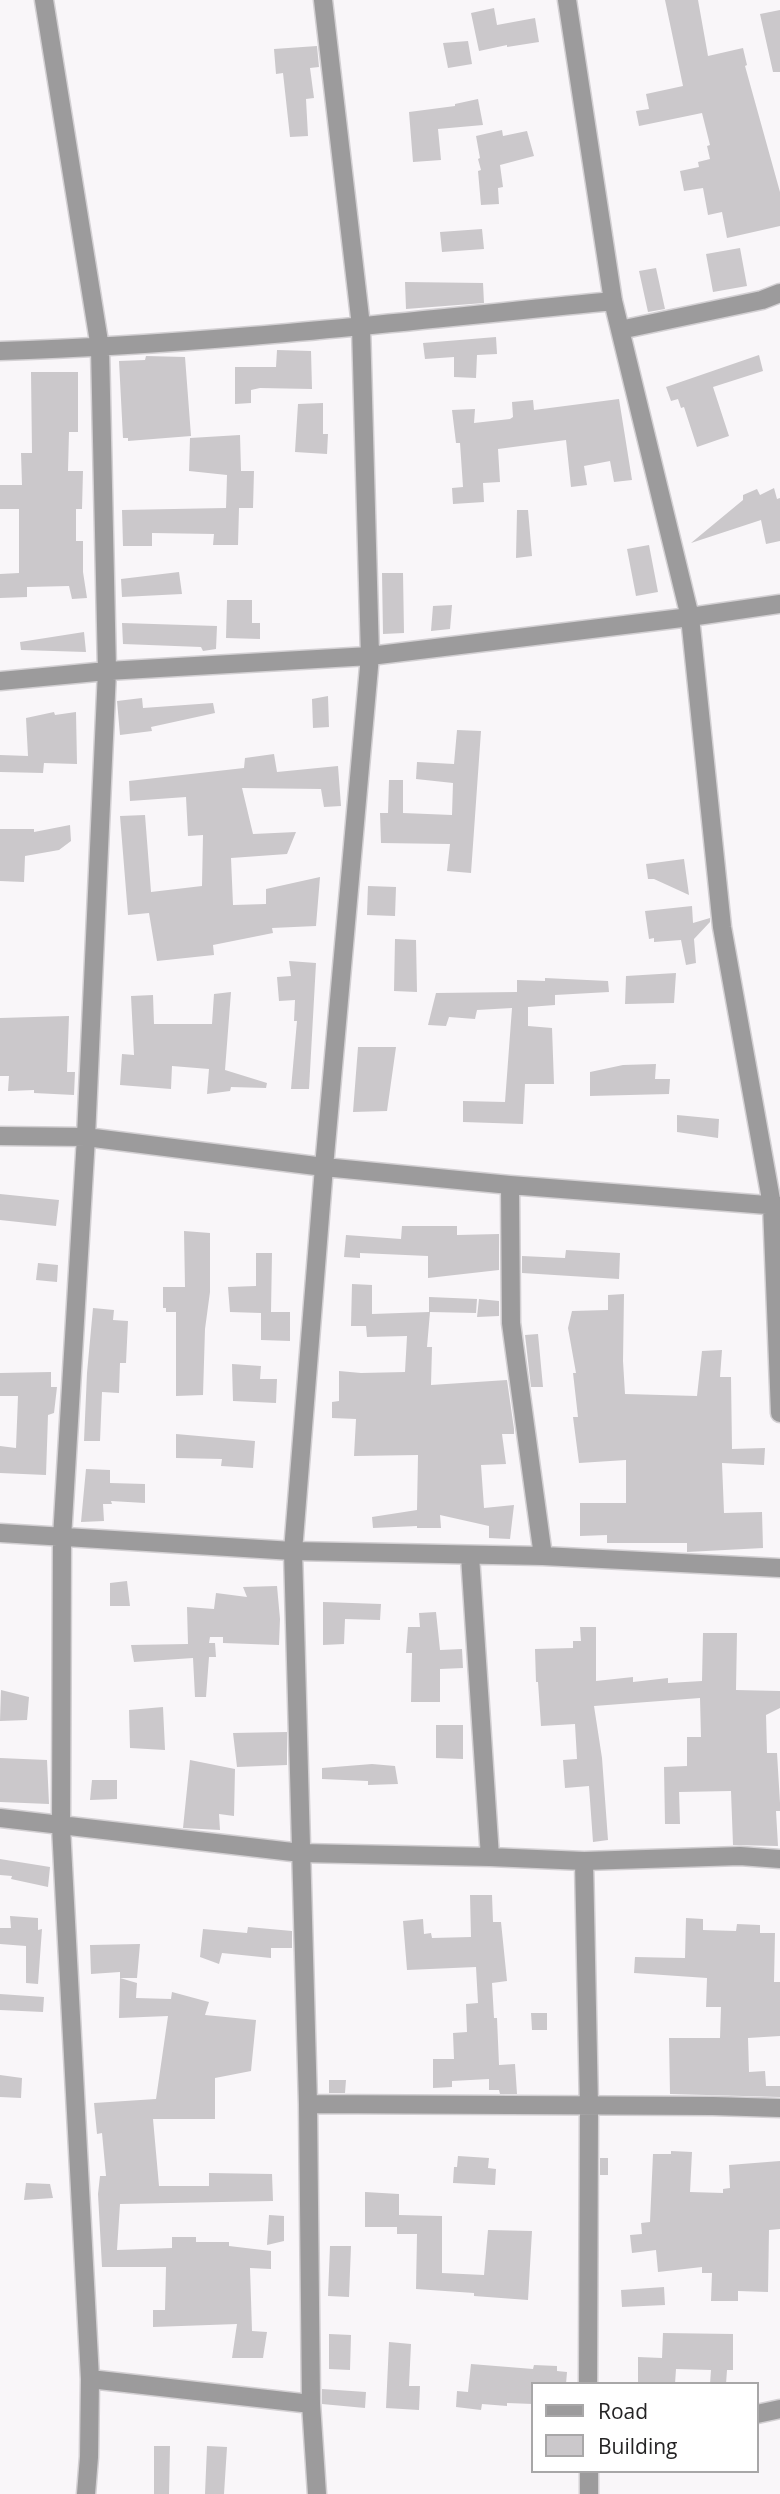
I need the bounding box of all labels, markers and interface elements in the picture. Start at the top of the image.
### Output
legend [532,2382,759,2473]
text: Road [598,2397,648,2425]
text: Building [598,2432,677,2460]

